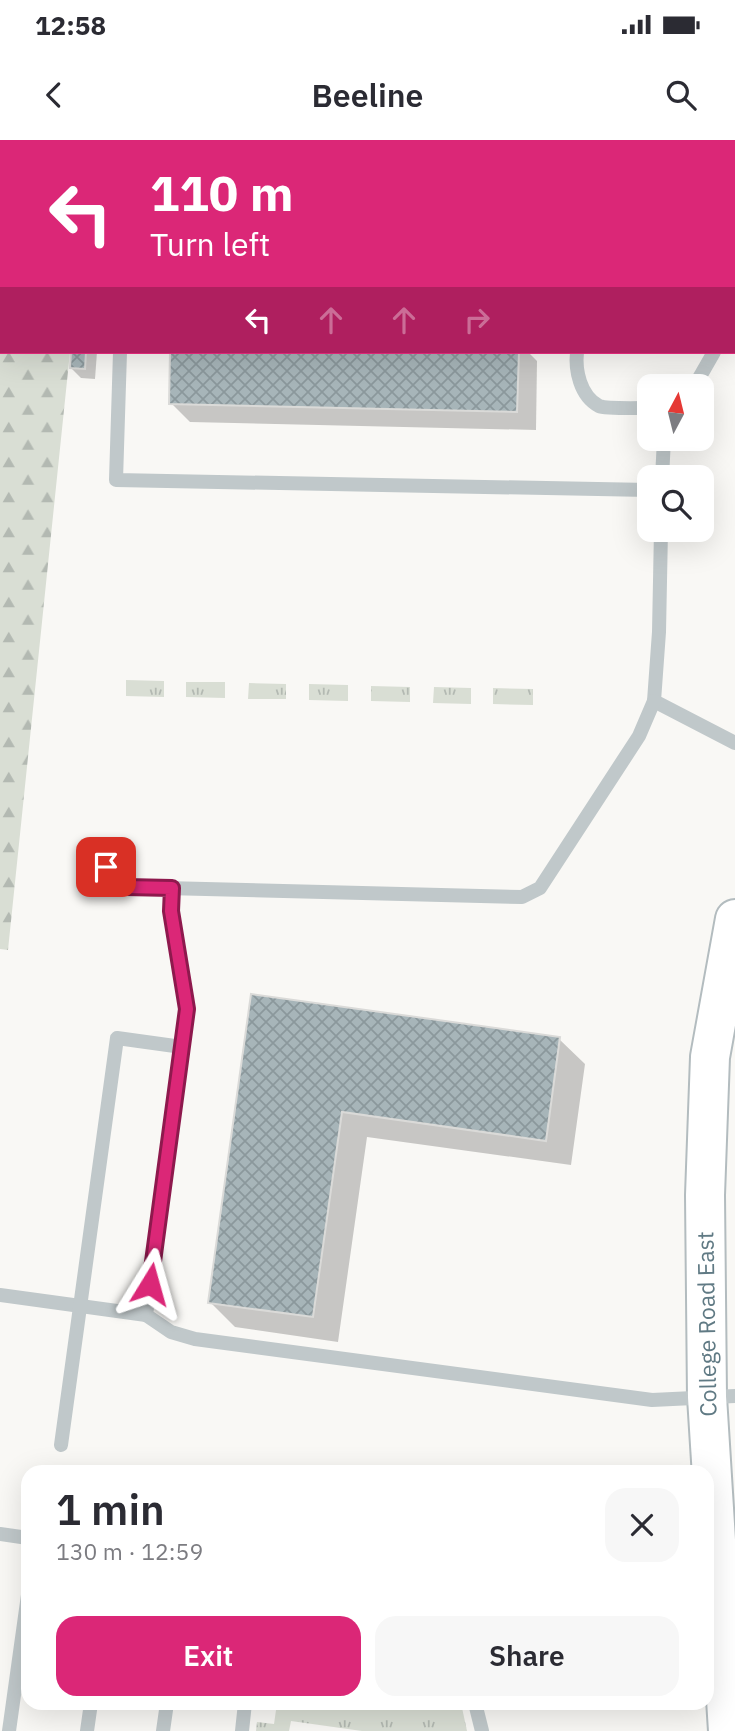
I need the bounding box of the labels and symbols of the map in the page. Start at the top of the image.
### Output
north arrow [637,374,714,452]
pin [76,837,136,897]
street label: College Road East [689,1231,723,1417]
position arrow [113,1247,187,1321]

